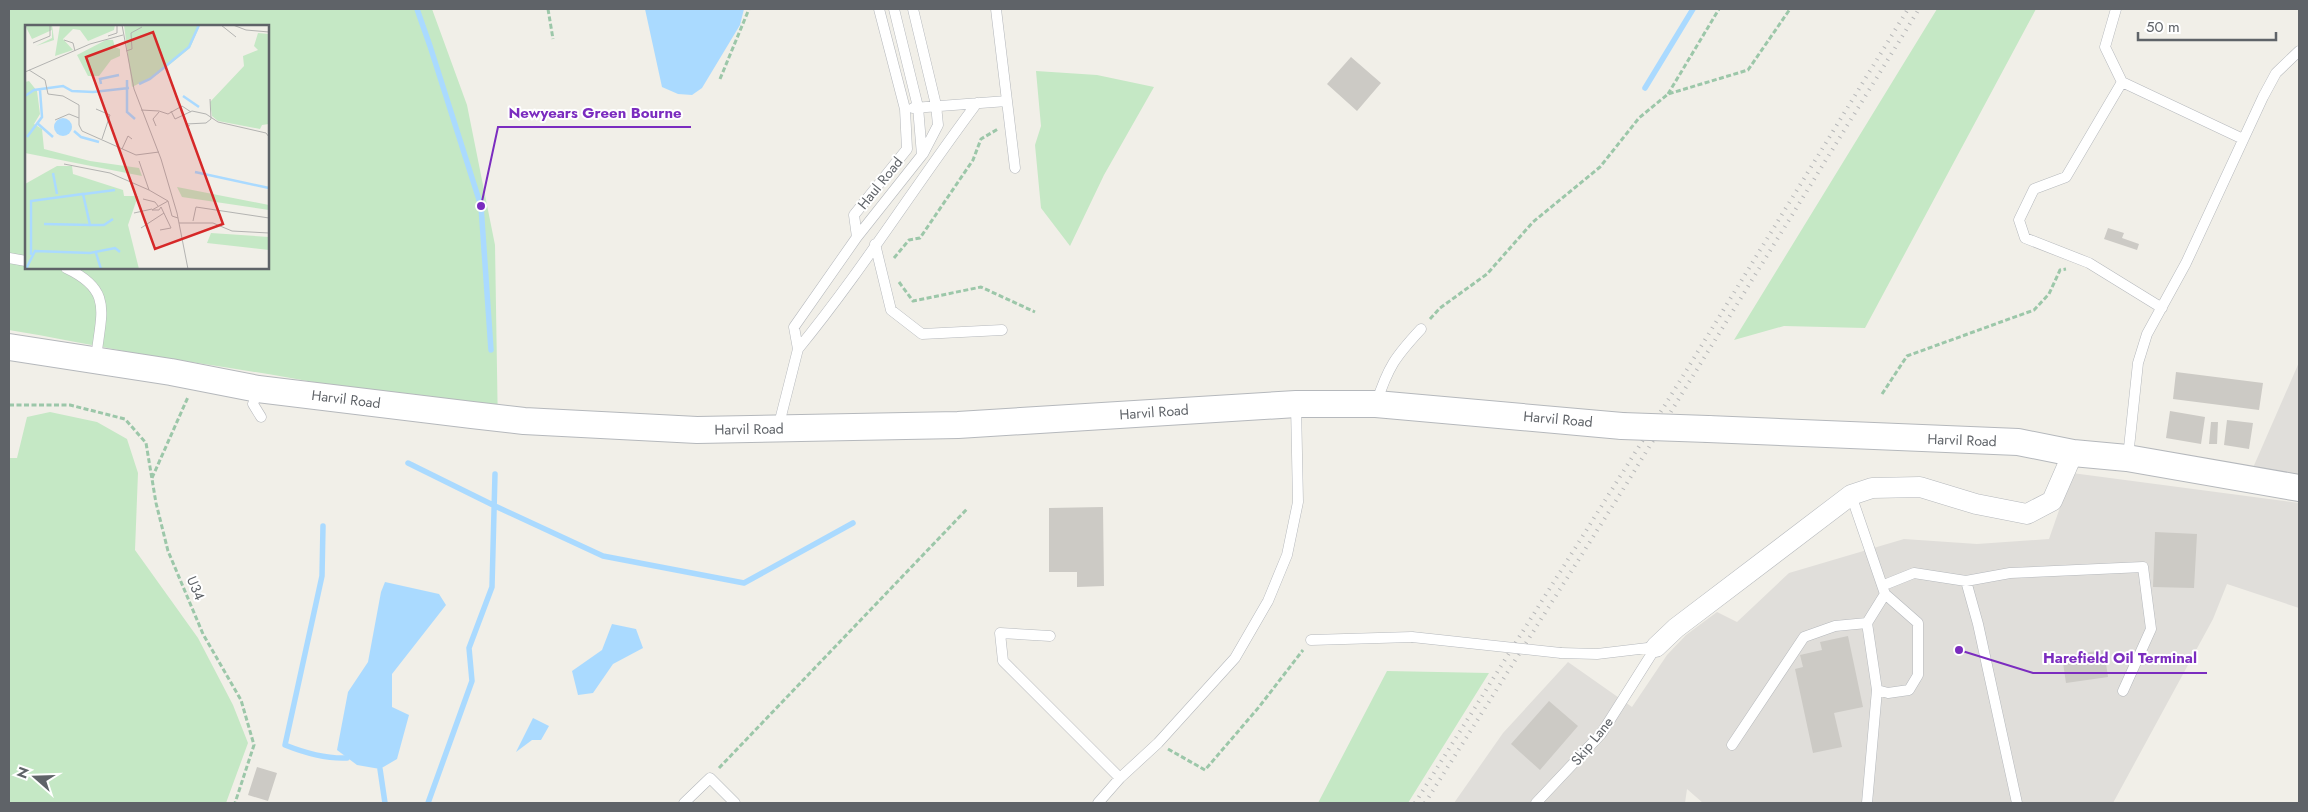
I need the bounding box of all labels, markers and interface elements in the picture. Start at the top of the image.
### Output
scale bar [2138,10,2276,42]
text: 50 m [2146,16,2180,38]
inset map [25,25,269,269]
callout: Newyears Green Bourne [498,97,691,127]
text: Newyears Green Bourne [508,102,682,124]
street label: Haul Road [853,153,907,213]
street label: Harvil Road [310,385,382,413]
street label: Harvil Road [1119,400,1189,424]
street label: Harvil Road [1523,406,1593,432]
street label: Harvil Road [714,418,784,440]
street label: Harvil Road [1927,429,1997,451]
street label: U34 [182,573,210,603]
callout: Harefield Oil Terminal [2033,643,2207,673]
text: Harefield Oil Terminal [2043,647,2197,669]
street label: Skip Lane [1566,712,1618,770]
north arrow [10,752,60,802]
text: N [11,764,34,781]

